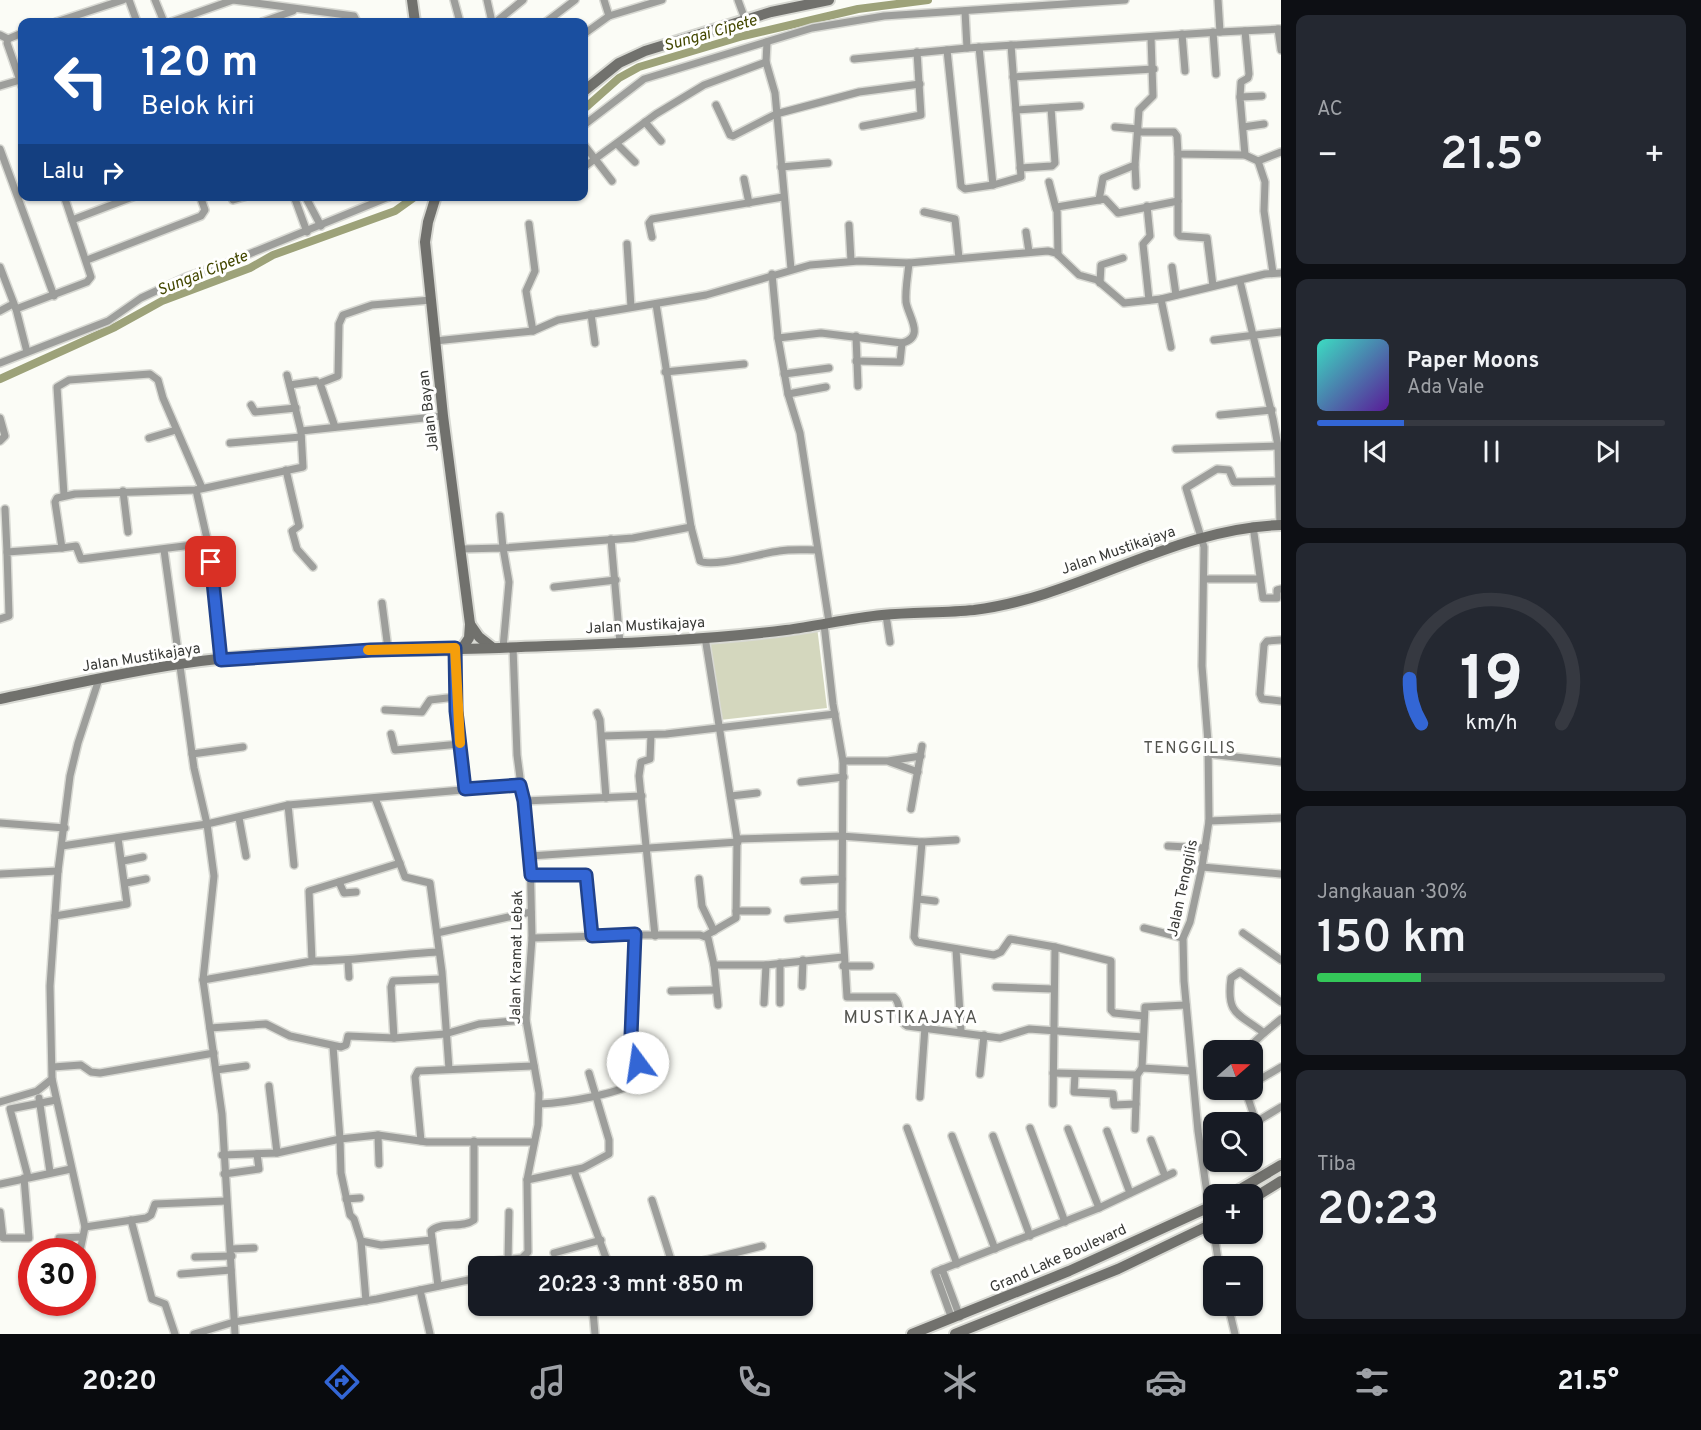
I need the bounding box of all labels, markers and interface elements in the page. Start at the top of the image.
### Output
water label: Sungai Cipete [662,11,760,57]
text: 120 m [141,38,258,91]
icon: left [42,42,120,120]
text: Belok kiri [141,90,255,124]
text: AC [1317,97,1343,123]
text: 21.5° [1440,128,1542,185]
text: − [1317,136,1338,178]
text: + [1644,136,1665,178]
icon: right [96,156,129,189]
text: Lalu [42,159,84,186]
water label: Sungai Cipete [155,246,252,301]
text: Paper Moons [1407,348,1539,375]
street label: Jalan Bayan [415,369,444,453]
text: Ada Vale [1407,375,1484,401]
icon: previous [1359,435,1392,468]
icon: pause [1475,435,1508,468]
icon: next [1591,435,1624,468]
street label: Jalan Mustikajaya [1059,523,1178,580]
pin [185,536,236,587]
icon: arrive [194,545,227,578]
street label: Jalan Mustikajaya [585,614,705,639]
street label: Jalan Mustikajaya [81,640,202,677]
text: 19 [1459,643,1523,722]
text: km/h [1465,710,1517,737]
district label: TENGGILIS [1143,739,1237,759]
street label: Jalan Tenggilis [1164,838,1203,939]
text: Jangkauan · 30% [1317,880,1467,906]
street label: Jalan Kramat Lebak [507,890,528,1024]
text: 150 km [1317,911,1466,968]
district label: MUSTIKAJAYA [843,1007,979,1030]
position arrow [606,1031,670,1095]
north arrow [1203,1040,1263,1100]
map controls [1203,1040,1263,1316]
button: search [1203,1112,1263,1172]
text: Tiba [1317,1152,1356,1178]
text: 20:23 [1317,1183,1439,1240]
button: + [1203,1184,1263,1244]
street label: Grand Lake Boulevard [987,1221,1130,1298]
speed limit sign: 30 [18,1238,96,1316]
button: − [1203,1256,1263,1316]
text: 20:23 · 3 mnt · 850 m [537,1272,744,1299]
icon: directions [321,1361,363,1403]
icon: music [527,1361,569,1403]
icon: phone [733,1361,775,1403]
icon: climate [939,1361,981,1403]
icon: car [1145,1361,1187,1403]
icon: filters [1351,1361,1393,1403]
text: 20:20 [82,1365,157,1399]
text: 21.5° [1557,1365,1619,1399]

